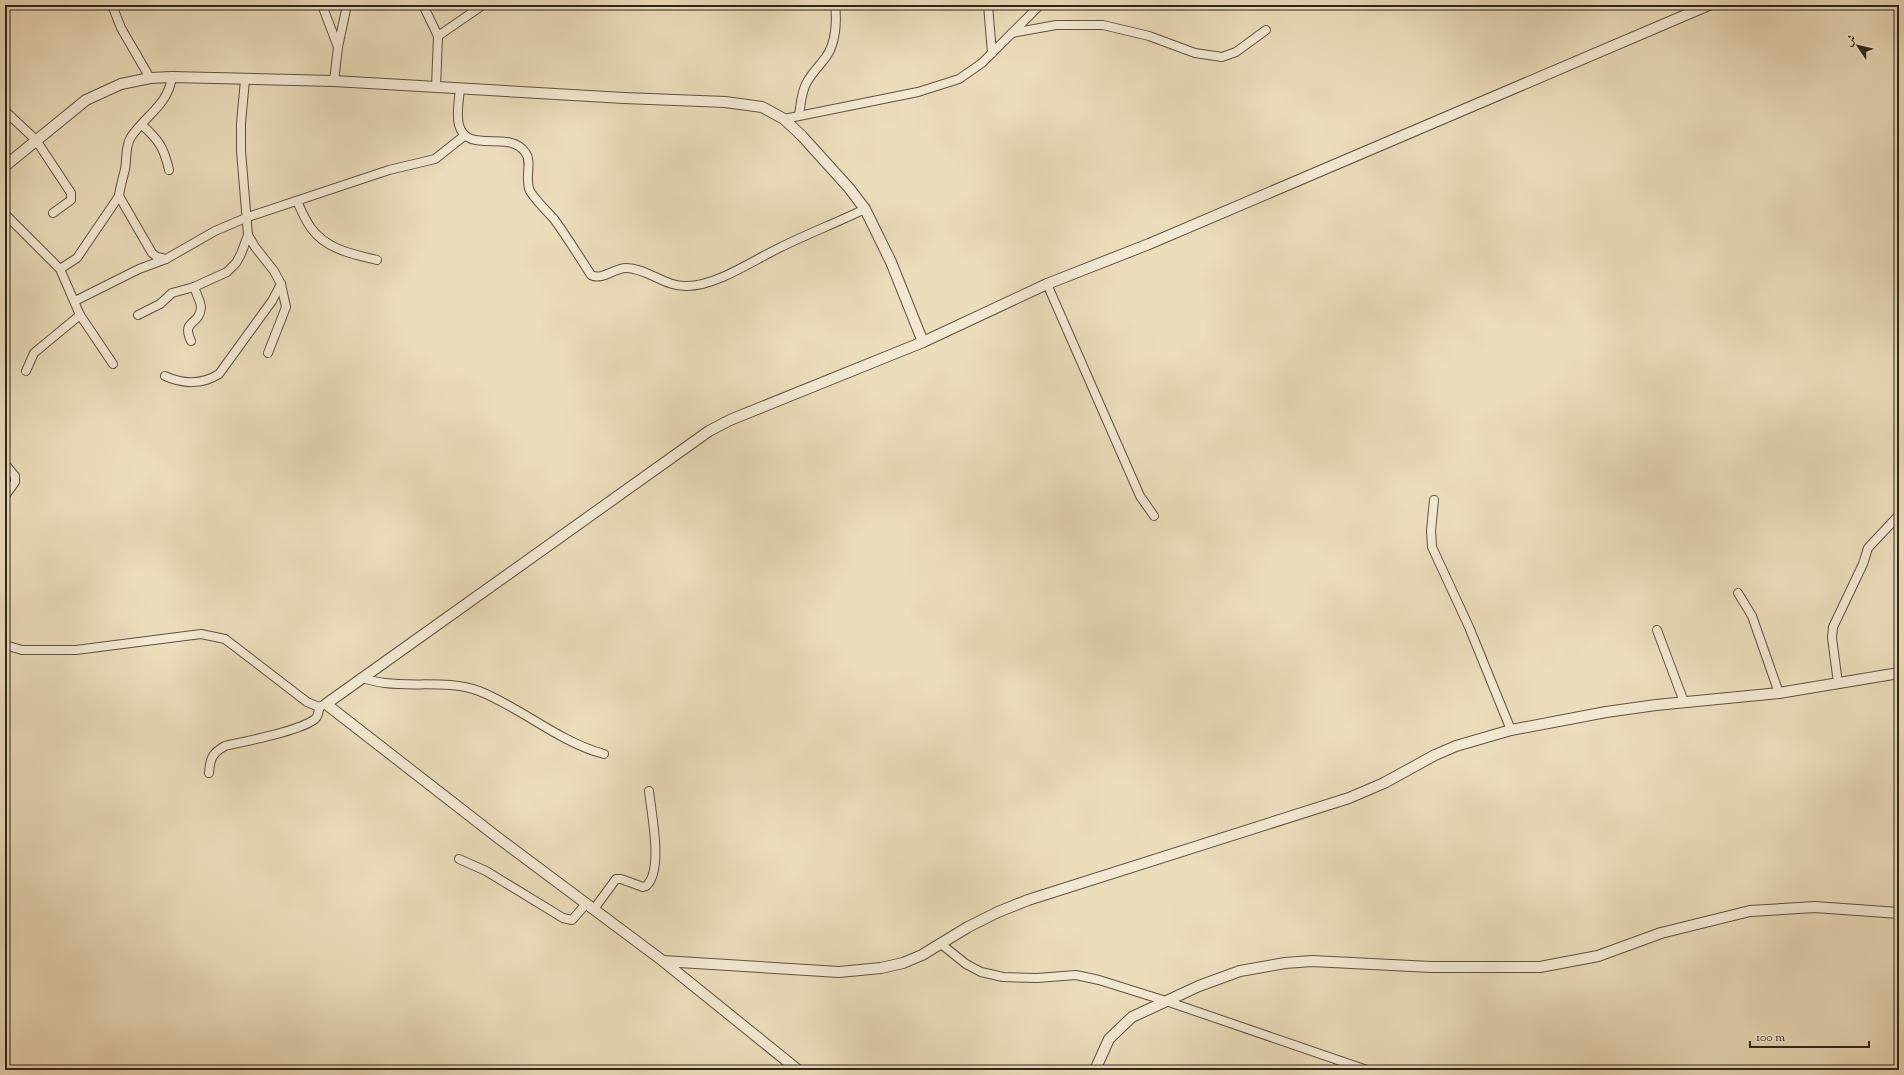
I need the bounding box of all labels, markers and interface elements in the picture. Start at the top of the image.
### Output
north arrow [1838,26,1878,66]
text: ش [1841,32,1860,50]
scale bar [1750,1023,1869,1049]
text: 100 m [1756,1029,1785,1047]

